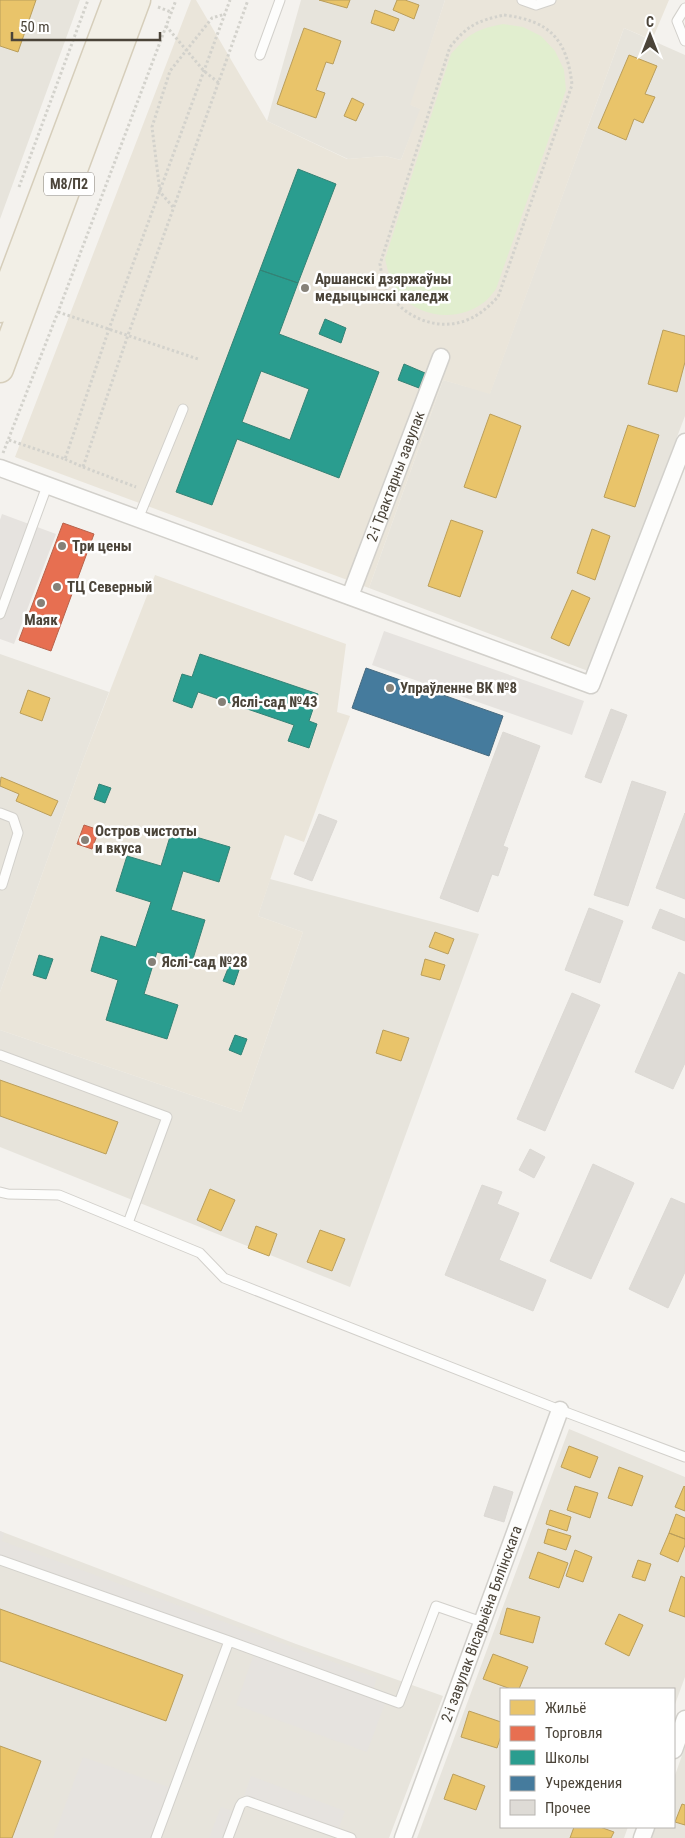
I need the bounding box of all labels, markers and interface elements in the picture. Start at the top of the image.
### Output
scale bar [12,10,160,42]
north arrow [625,10,675,60]
text: С [646,14,654,30]
text: 50 m [20,18,50,36]
road number: М8/П2 [44,172,94,195]
place label: Аршанскі дзяржаўны медыцынскі каледж [315,270,451,305]
marker: Аршанскі дзяржаўны медыцынскі каледж [299,282,311,294]
street label: 2-і Трактарны завулак [363,409,429,544]
place label: Три цены [72,537,132,555]
marker: Три цены [56,540,68,552]
place label: ТЦ Северный [67,578,152,596]
marker: ТЦ Северный [51,581,63,593]
marker: Маяк [35,597,47,609]
place label: Маяк [24,611,58,629]
place label: Упраўленне ВК №8 [400,679,517,697]
marker: Упраўленне ВК №8 [384,682,396,694]
place label: Яслі-сад №43 [231,693,318,711]
marker: Яслі-сад №43 [216,696,228,708]
place label: Остров чистоты и вкуса [95,822,197,857]
marker: Остров чистоты и вкуса [79,834,91,846]
place label: Яслі-сад №28 [161,953,248,971]
marker: Яслі-сад №28 [146,956,158,968]
street label: 2-і завулак Вісарыёна Бялінскага [437,1523,526,1725]
legend [500,1688,675,1828]
text: Жильё [545,1699,586,1717]
text: Торговля [545,1724,602,1742]
text: Школы [545,1749,590,1767]
text: Учреждения [545,1774,622,1792]
text: Прочее [545,1799,591,1817]

